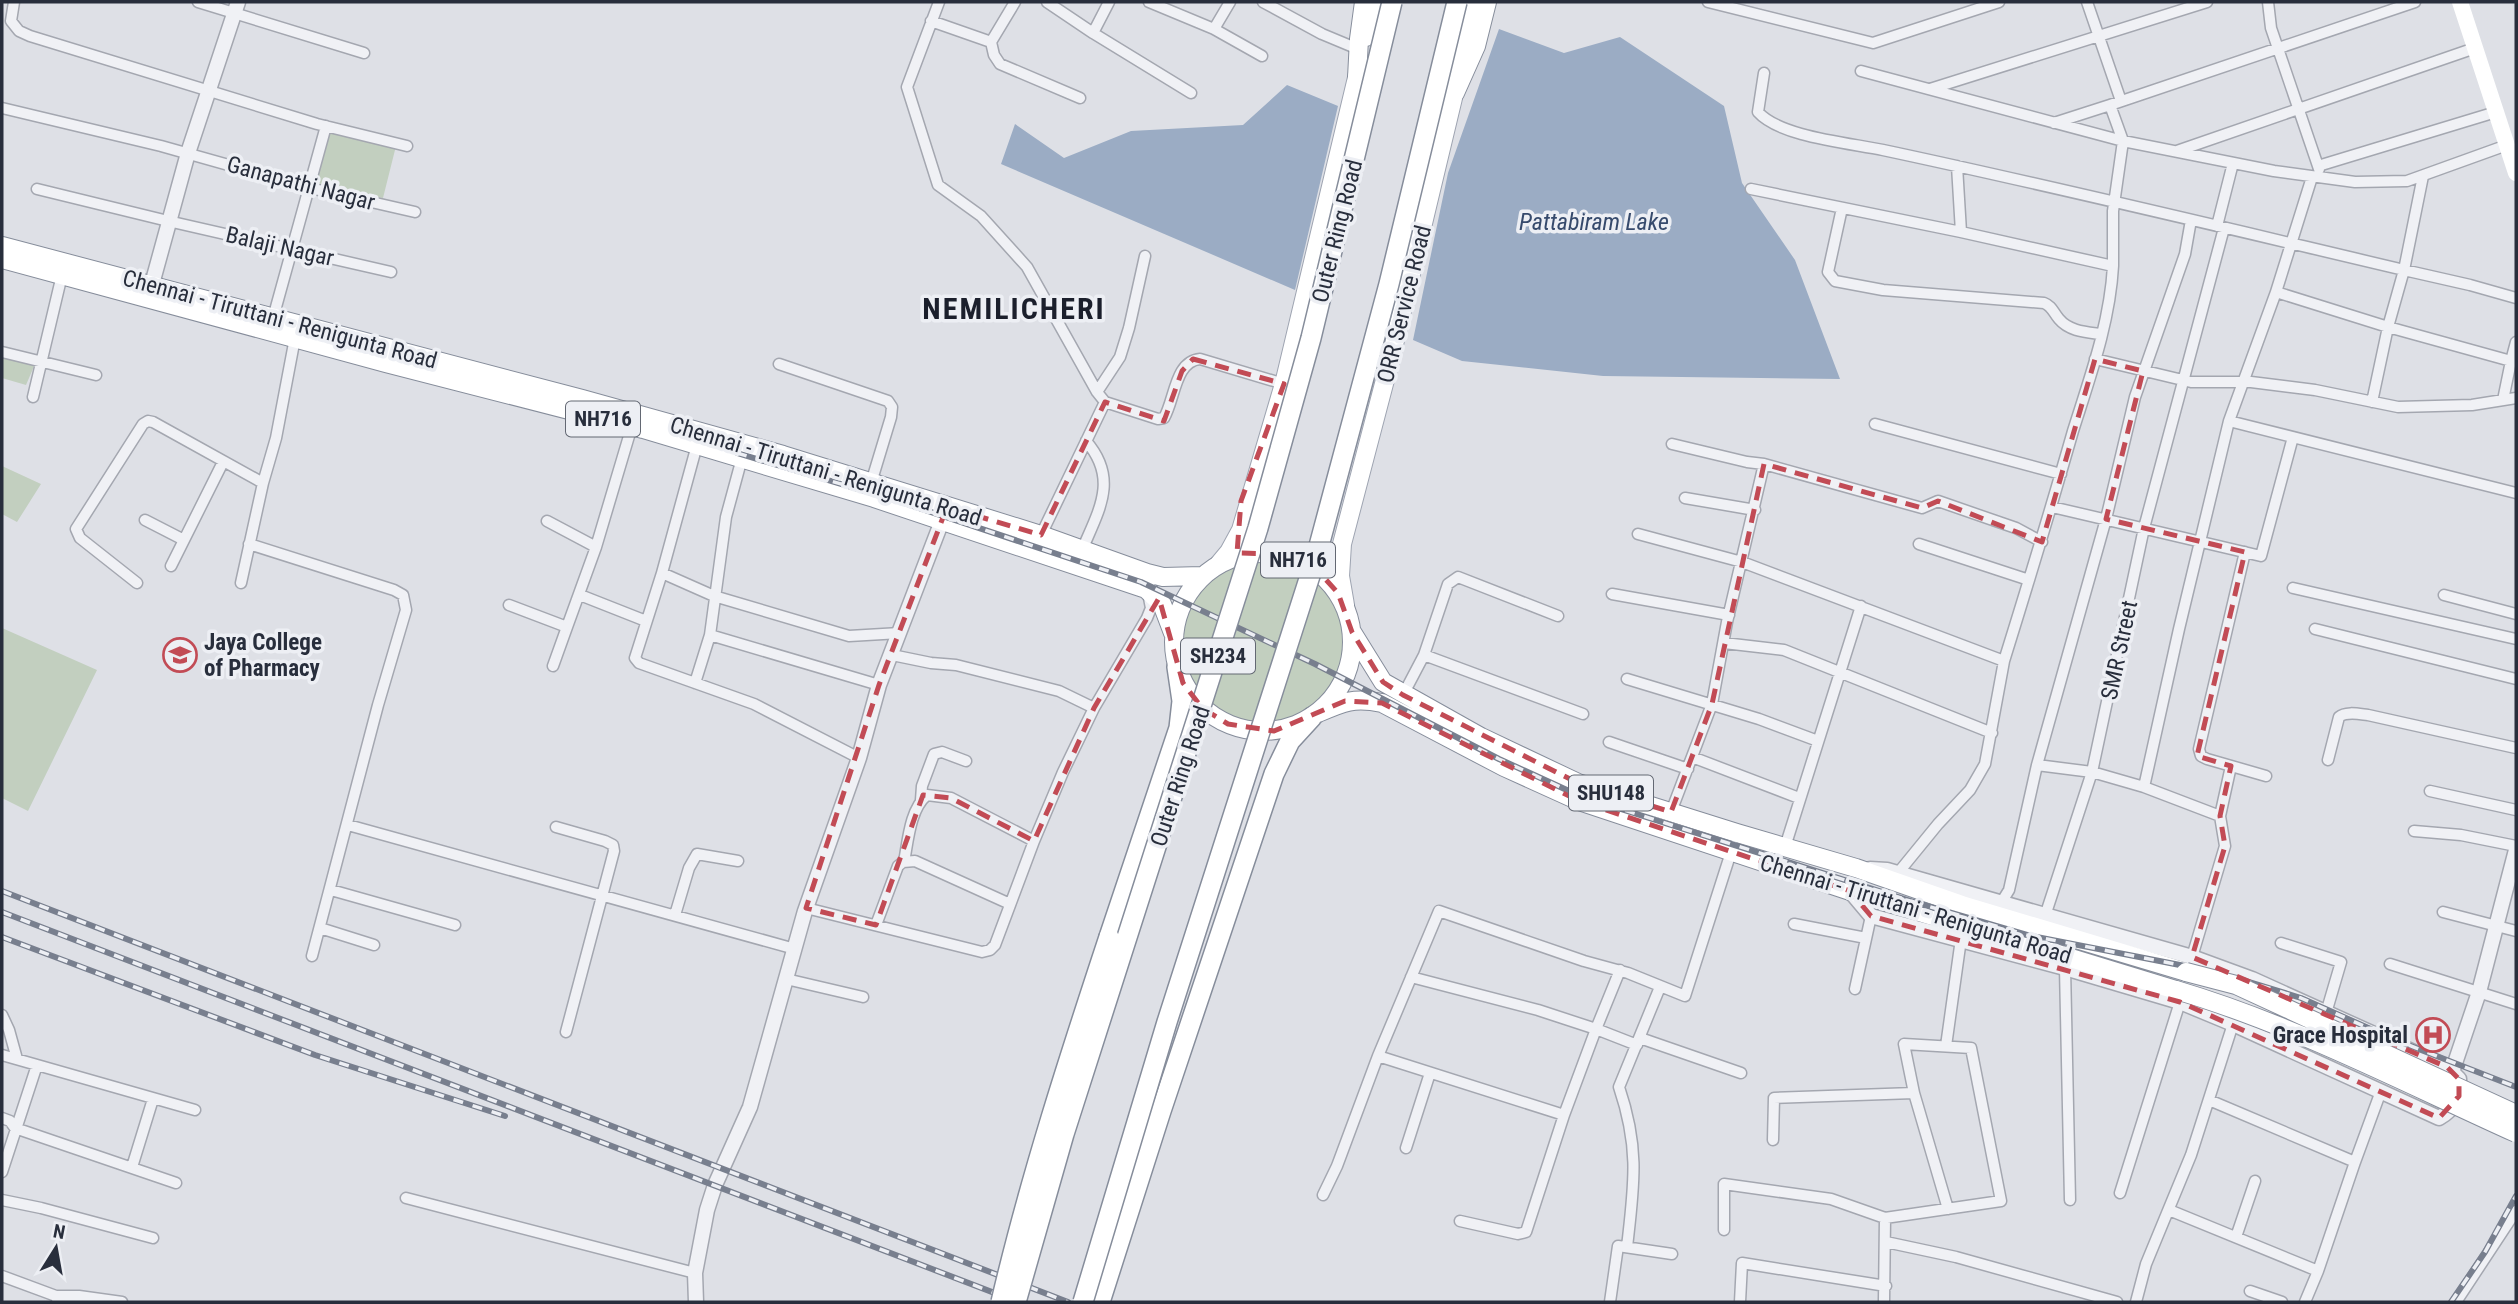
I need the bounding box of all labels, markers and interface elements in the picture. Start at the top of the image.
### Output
street label: Ganapathi Nagar [224,151,378,216]
street label: Outer Ring Road [1307,157,1368,305]
water label: Pattabiram Lake [1519,208,1669,236]
street label: Balaji Nagar [223,221,337,272]
street label: ORR Service Road [1372,223,1437,386]
street label: Chennai - Tiruttani - Renigunta Road [120,264,440,374]
district label: NEMILICHERI [922,291,1106,326]
road number: NH716 [566,402,640,436]
street label: Chennai - Tiruttani - Renigunta Road [667,411,985,532]
road number: NH716 [1261,542,1335,578]
street label: SMR Street [2096,598,2143,702]
place label: Jaya College of Pharmacy [204,629,322,682]
school or university icon: Jaya College of Pharmacy [161,636,199,674]
road number: SH234 [1181,638,1255,674]
street label: Outer Ring Road [1145,702,1216,850]
road number: SHU148 [1569,776,1653,810]
street label: Chennai - Tiruttani - Renigunta Road [1757,849,2075,970]
hospital icon: Grace Hospital [2414,1016,2452,1054]
place label: Grace Hospital [2273,1022,2408,1049]
north arrow [21,1213,91,1283]
text: N [51,1219,67,1244]

